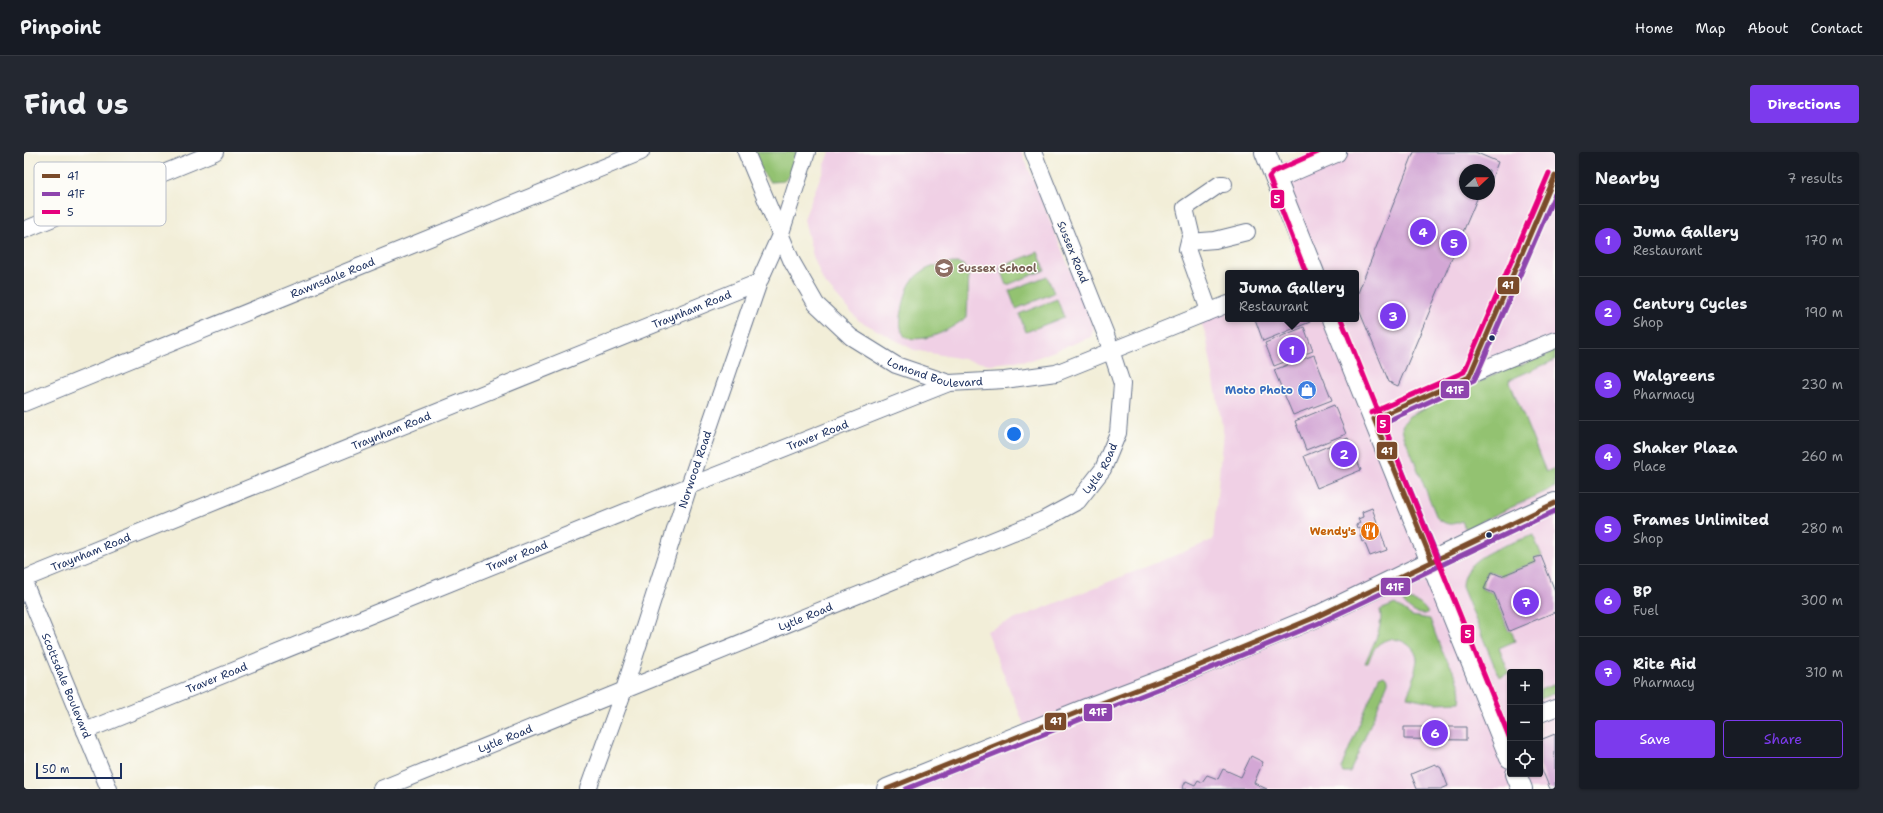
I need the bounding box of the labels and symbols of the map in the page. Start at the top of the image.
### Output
legend [34,162,166,226]
north arrow [1459,164,1495,200]
text: 41 [67,169,79,184]
text: 41F [67,187,85,202]
line badge: 5 [1270,189,1285,209]
text: 5 [1274,192,1281,207]
text: 5 [67,205,74,220]
pin: 4 [1410,217,1436,247]
street label: Sussex Road [1053,219,1092,286]
pin: 5 [1441,228,1467,258]
street label: Rawnsdale Road [288,254,377,302]
school or university icon: Sussex School [933,257,955,279]
place label: Sussex School [958,261,1037,276]
line badge: 41 [1497,276,1520,295]
text: 41 [1502,278,1514,293]
street label: Traynham Road [650,287,734,332]
pin: 3 [1380,301,1406,331]
unlabelled marker [1487,333,1497,343]
pin: 1 [1279,335,1305,365]
street label: Lomond Boulevard [884,354,983,391]
shop icon: Moto Photo [1296,379,1318,401]
line badge: 41F [1440,380,1470,399]
place label: Moto Photo [1225,383,1293,398]
text: 41F [1446,383,1465,398]
street label: Traynham Road [349,408,433,454]
line badge: 5 [1376,414,1391,434]
street label: Traver Road [785,417,851,455]
text: 5 [1380,417,1387,432]
your location [1004,424,1024,444]
street label: Norwood Road [675,429,715,510]
pin: 2 [1331,439,1357,469]
street label: Lytle Road [1079,441,1121,497]
line badge: 41 [1376,441,1398,460]
text: 41 [1381,444,1393,459]
restaurant icon: Wendy's [1359,520,1381,542]
place label: Wendy's [1310,524,1356,539]
street label: Traynham Road [49,530,133,575]
unlabelled marker [1484,530,1494,540]
street label: Traver Road [484,537,550,575]
line badge: 41F [1380,577,1411,596]
text: 41F [1386,580,1405,595]
pin: 7 [1513,587,1539,617]
street label: Lytle Road [776,599,835,635]
line badge: 5 [1460,624,1475,644]
text: 5 [1465,627,1472,642]
street label: Scottsdale Boulevard [38,631,94,741]
street label: Traver Road [184,659,250,697]
line badge: 41F [1083,703,1113,722]
text: 41F [1089,705,1108,720]
line badge: 41 [1044,712,1067,731]
text: 41 [1050,714,1062,729]
pin: 6 [1422,718,1448,748]
street label: Lytle Road [476,721,535,757]
scale bar [36,761,122,780]

